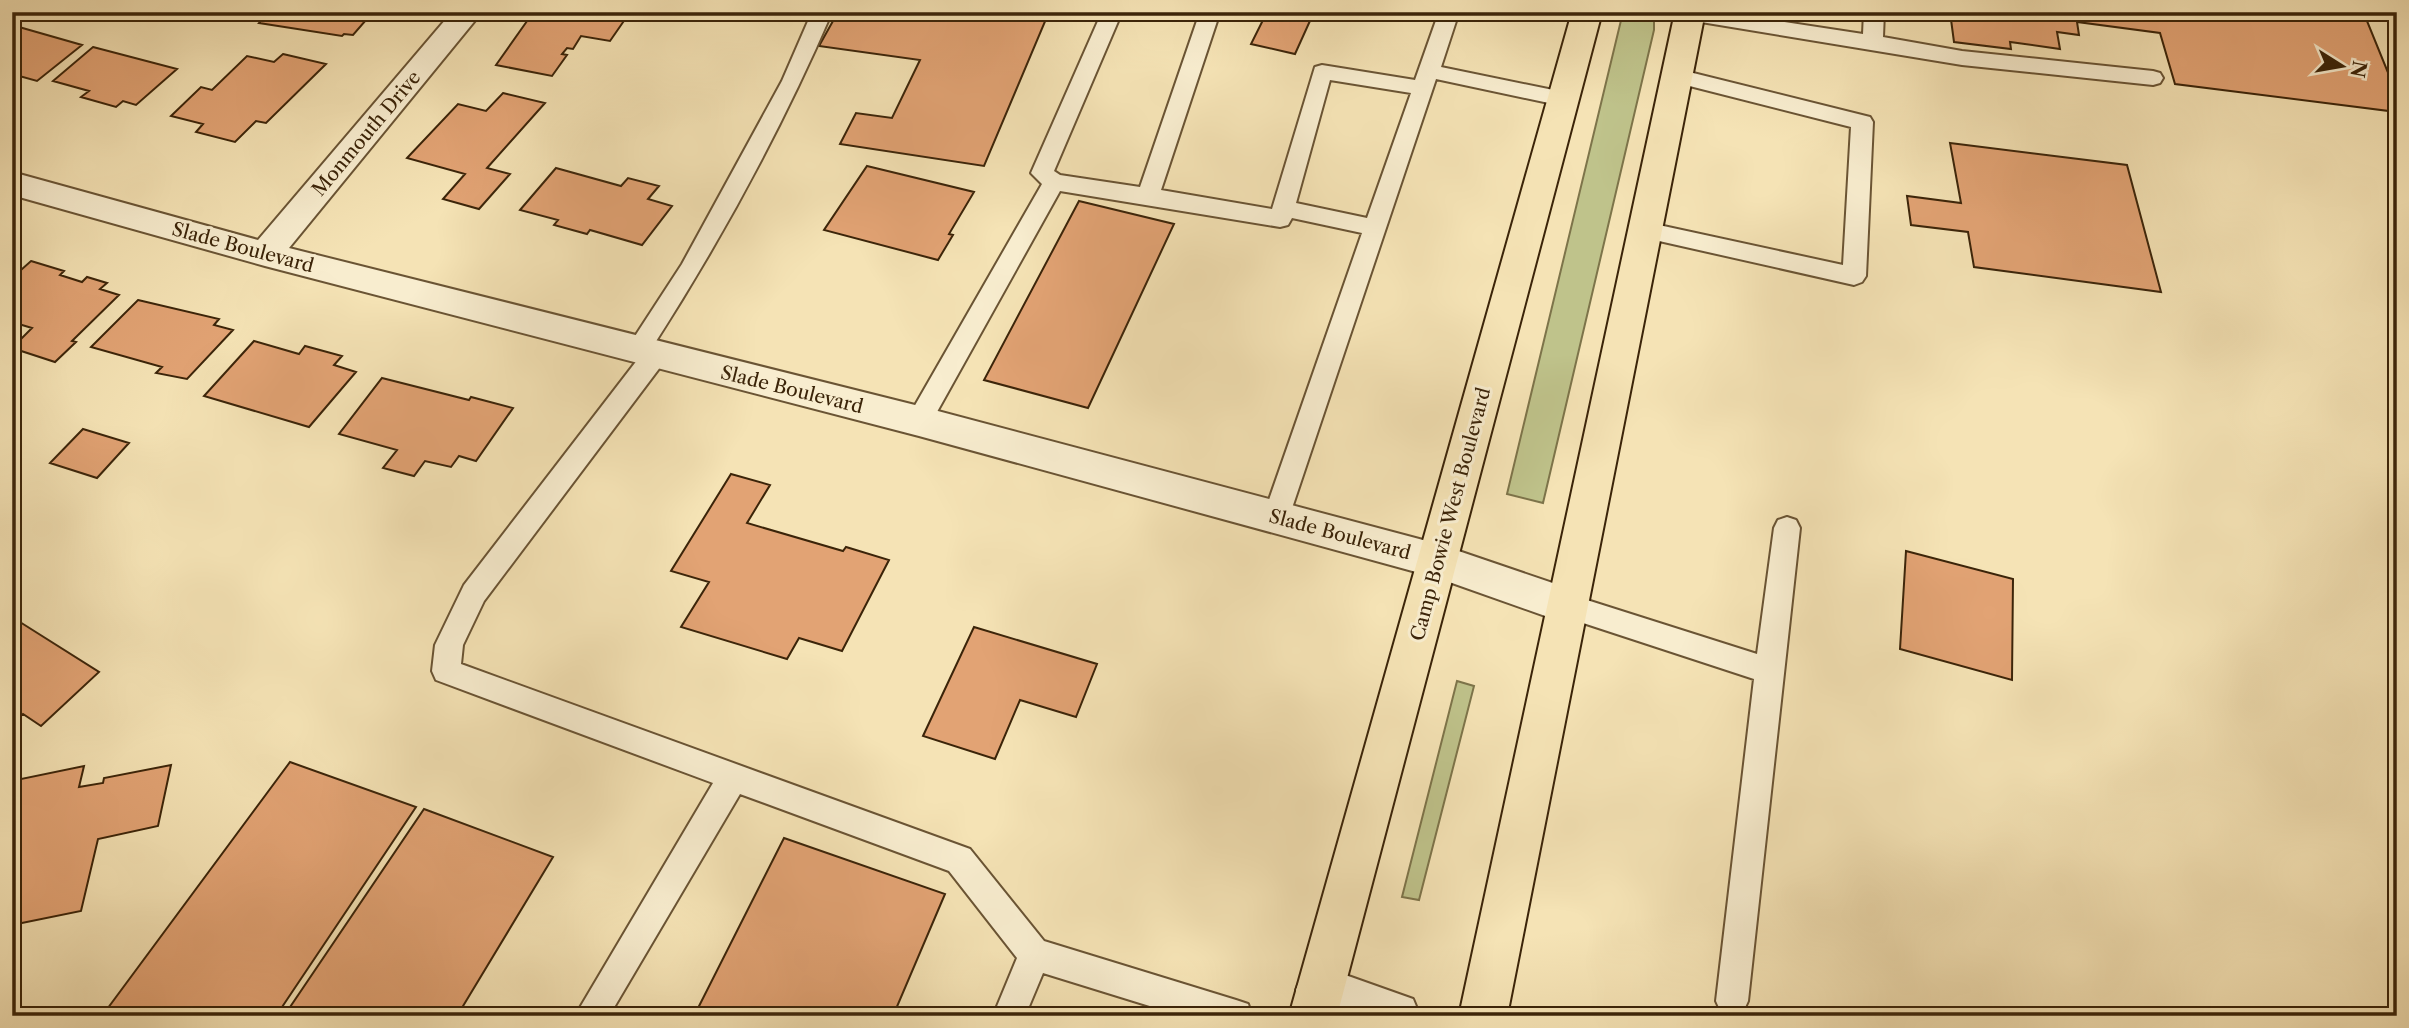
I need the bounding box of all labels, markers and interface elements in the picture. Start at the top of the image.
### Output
north arrow [2308,32,2378,102]
text: N [2345,59,2371,79]
street label: Monmouth Drive [307,66,425,201]
street label: Slade Boulevard [169,217,317,278]
street label: Slade Boulevard [718,361,866,418]
street label: Camp Bowie West Boulevard [1406,384,1496,643]
street label: Slade Boulevard [1266,504,1414,565]

